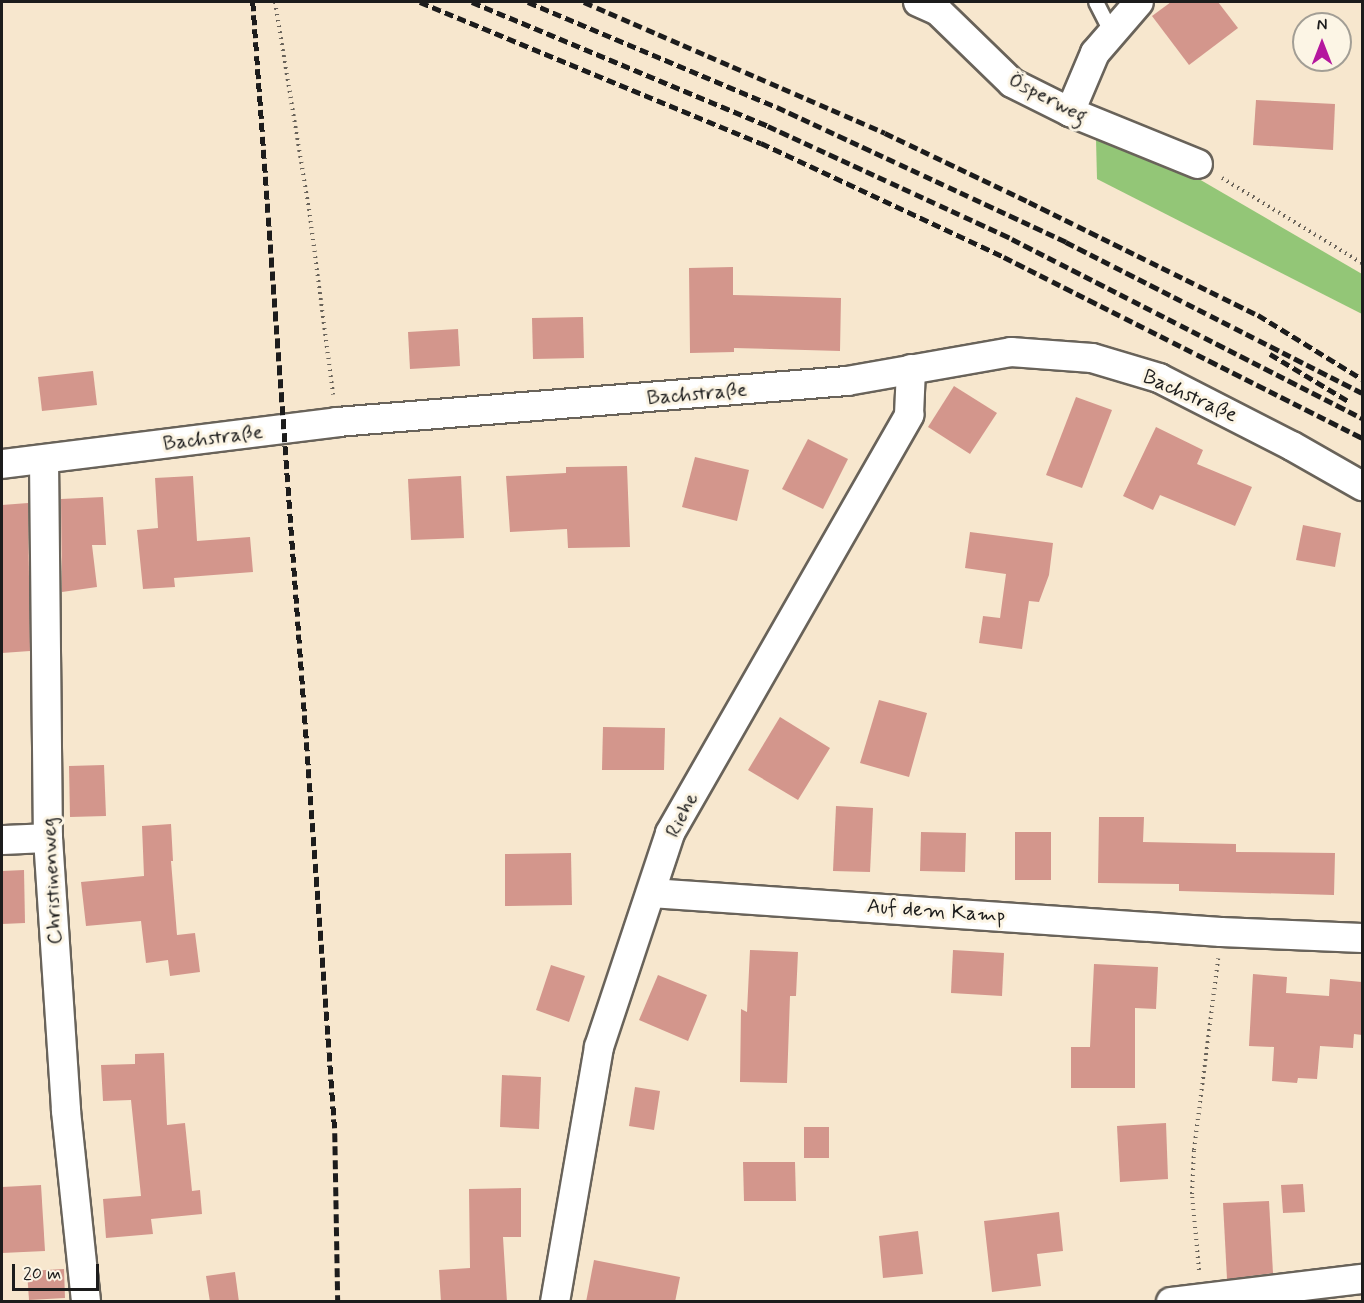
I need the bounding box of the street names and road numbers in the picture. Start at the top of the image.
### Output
street label: Ösperweg [1004,67,1092,129]
street label: Bachstraße [1139,364,1241,428]
street label: Bachstraße [646,377,748,411]
street label: Bachstraße [161,419,265,457]
street label: Riehe [660,788,704,842]
street label: Christinenweg [36,817,68,945]
street label: Auf dem Kamp [868,894,1004,928]

